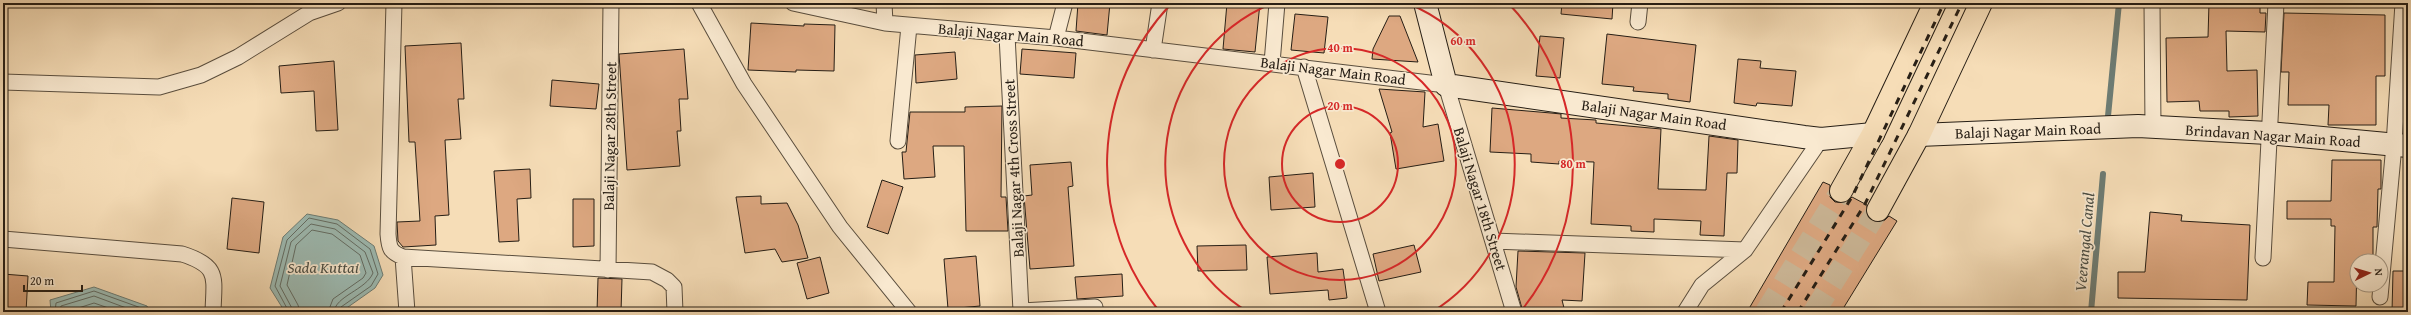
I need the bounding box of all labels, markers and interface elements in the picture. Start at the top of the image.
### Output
street label: Balaji Nagar Main Road [937,18,1085,51]
text: 60 m [1450,32,1476,49]
text: 40 m [1327,39,1353,56]
street label: Balaji Nagar Main Road [1259,51,1407,90]
street label: Balaji Nagar 28th Street [598,61,621,211]
street label: Balaji Nagar 4th Cross Street [998,78,1029,258]
street label: Balaji Nagar Main Road [1580,94,1728,135]
text: 20 m [1327,97,1353,114]
street label: Balaji Nagar Main Road [1955,117,2101,144]
street label: Brindavan Nagar Main Road [2185,119,2361,152]
street label: Balaji Nagar 18th Street [1449,125,1512,274]
text: 80 m [1560,155,1586,172]
centre of rings [1333,157,1347,171]
water label: Veerangal Canal [2068,192,2100,292]
north arrow [2349,253,2389,293]
water label: Sada Kuttai [287,255,359,279]
scale bar [24,267,82,293]
text: N [2371,268,2387,277]
text: 20 m [30,272,54,289]

